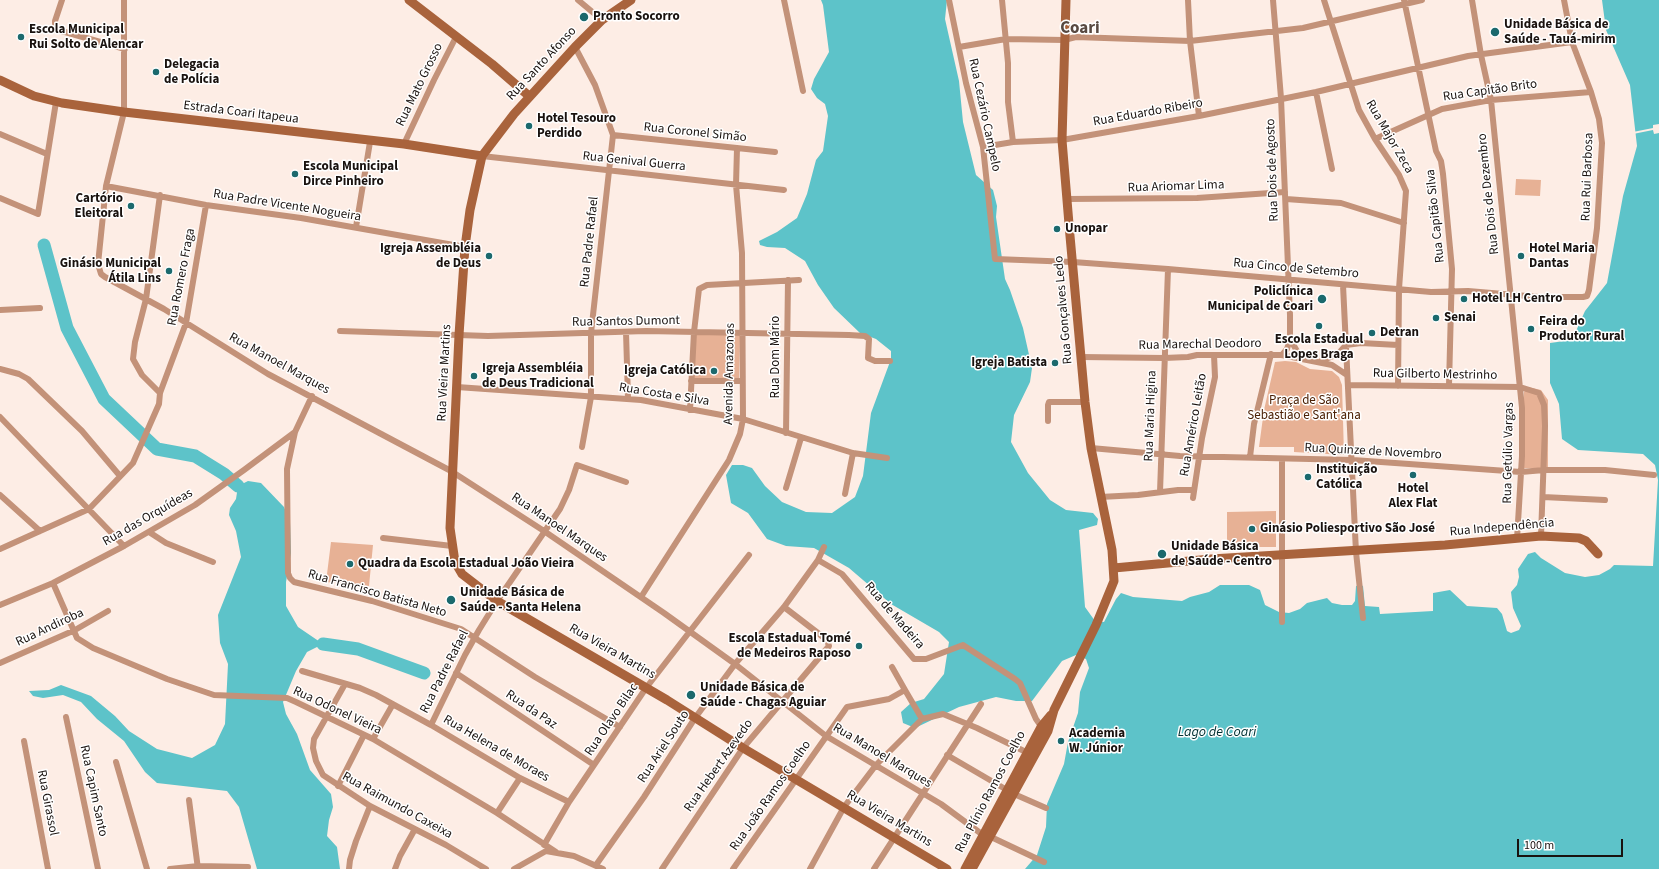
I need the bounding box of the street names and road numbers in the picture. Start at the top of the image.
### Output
street label: Rua Santo Afonso [504,24,580,104]
street label: Rua Mato Grosso [393,41,447,129]
street label: Rua Cezário Campelo [964,57,1004,173]
street label: Rua Capitão Brito [1442,77,1538,105]
street label: Rua Eduardo Ribeiro [1092,96,1204,130]
street label: Rua Major Zeca [1362,97,1416,177]
street label: Estrada Coari Itapeua [182,98,300,128]
street label: Rua Dois de Agosto [1263,118,1283,222]
street label: Rua Coronel Simão [643,120,747,146]
street label: Rua Rui Barbosa [1579,132,1597,222]
street label: Rua Dois de Dezembro [1475,133,1503,255]
street label: Rua Genival Guerra [582,149,686,175]
street label: Rua Capitão Silva [1423,168,1449,264]
street label: Rua Ariomar Lima [1127,178,1225,196]
street label: Rua Padre Vicente Nogueira [212,187,362,225]
street label: Rua Padre Rafael [577,196,603,288]
street label: Rua Romero Fraga [165,227,199,327]
street label: Rua Gonçalves Ledo [1051,255,1077,365]
street label: Rua Cinco de Setembro [1232,256,1360,282]
street label: Rua Santos Dumont [572,313,680,331]
street label: Rua Dom Mário [768,316,784,398]
street label: Avenida Amazonas [721,323,739,425]
street label: Rua Vieira Martins [435,324,455,422]
street label: Rua Manoel Marques [226,330,332,398]
street label: Rua Marechal Deodoro [1138,336,1262,354]
street label: Rua Gilberto Mestrinho [1373,366,1497,384]
street label: Rua Maria Higina [1142,370,1160,462]
street label: Rua Américo Leitão [1177,372,1211,478]
street label: Rua Costa e Silva [618,380,710,410]
street label: Rua Getúlio Vargas [1500,402,1518,504]
street label: Rua Quinze de Novembro [1304,441,1442,463]
street label: Rua das Orquídeas [100,486,196,550]
street label: Rua Manoel Marques [508,490,610,566]
street label: Rua Independência [1449,516,1555,540]
street label: Rua Francisco Batista Neto [306,567,448,621]
street label: Rua de Madeira [861,579,927,653]
street label: Rua Andiroba [14,605,86,651]
street label: Rua Vieira Martins [566,621,658,683]
street label: Rua Padre Rafael [417,628,473,716]
street label: Rua Olavo Bilac [582,681,642,759]
street label: Rua Odonel Vieira [290,684,384,738]
street label: Rua da Paz [502,687,560,733]
street label: Rua Ariel Souto [635,708,693,786]
street label: Rua Helena de Moraes [440,712,552,786]
street label: Rua Hebert Azevedo [681,717,757,815]
street label: Rua Manoel Marques [830,720,934,792]
street label: Rua Plínio Ramos Coelho [952,729,1030,855]
street label: Rua João Ramos Coelho [727,738,815,854]
street label: Rua Capim Santo [76,744,110,838]
street label: Rua Girassol [33,769,61,837]
street label: Rua Raimundo Caxeixa [339,769,455,843]
street label: Rua Vieira Martins [843,787,935,851]

